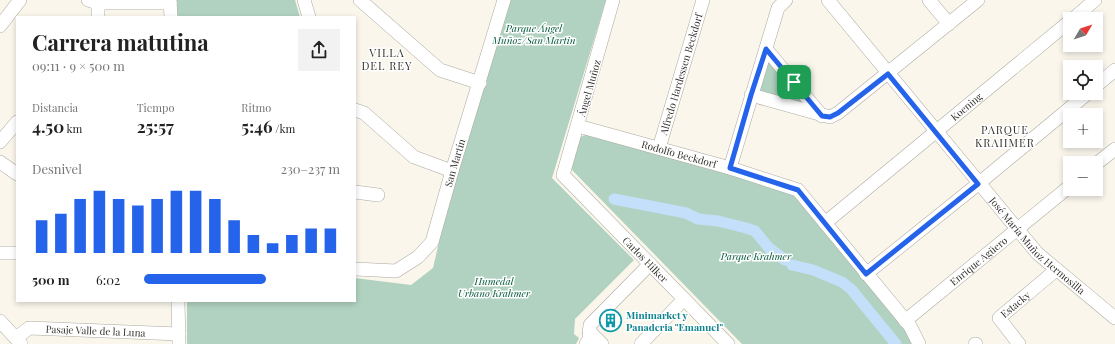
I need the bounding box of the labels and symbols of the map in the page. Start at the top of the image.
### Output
street label: Alfredo Hardessen Beckdorf [656,11,706,138]
north arrow [1063,12,1103,52]
park label: Parque Ángel Muñoz/San Martin [491,21,576,47]
district label: VILLA DEL REY [361,45,413,73]
street label: Ángel Muñoz [574,58,604,119]
pin [777,65,811,99]
street label: Koening [947,89,986,124]
district label: PARQUE KRAHMER [975,122,1035,150]
street label: San Martín [441,137,468,188]
street label: Rodolfo Beckdorf [640,137,719,171]
street label: José María Muñoz Hermosilla [986,193,1088,297]
street label: Carlos Hilker [620,233,672,286]
street label: Enrique Agüero [947,233,1011,289]
park label: Parque Krahmer [720,249,792,263]
park label: Humedal Urbano Krahmer [458,274,531,300]
street label: Estacky [997,288,1033,321]
building icon: Minimarket y Panaderia "Emanuel" [597,308,623,334]
place label: Minimarket y Panaderia "Emanuel" [626,308,723,334]
street label: Pasaje Valle de la Luna [45,322,146,340]

